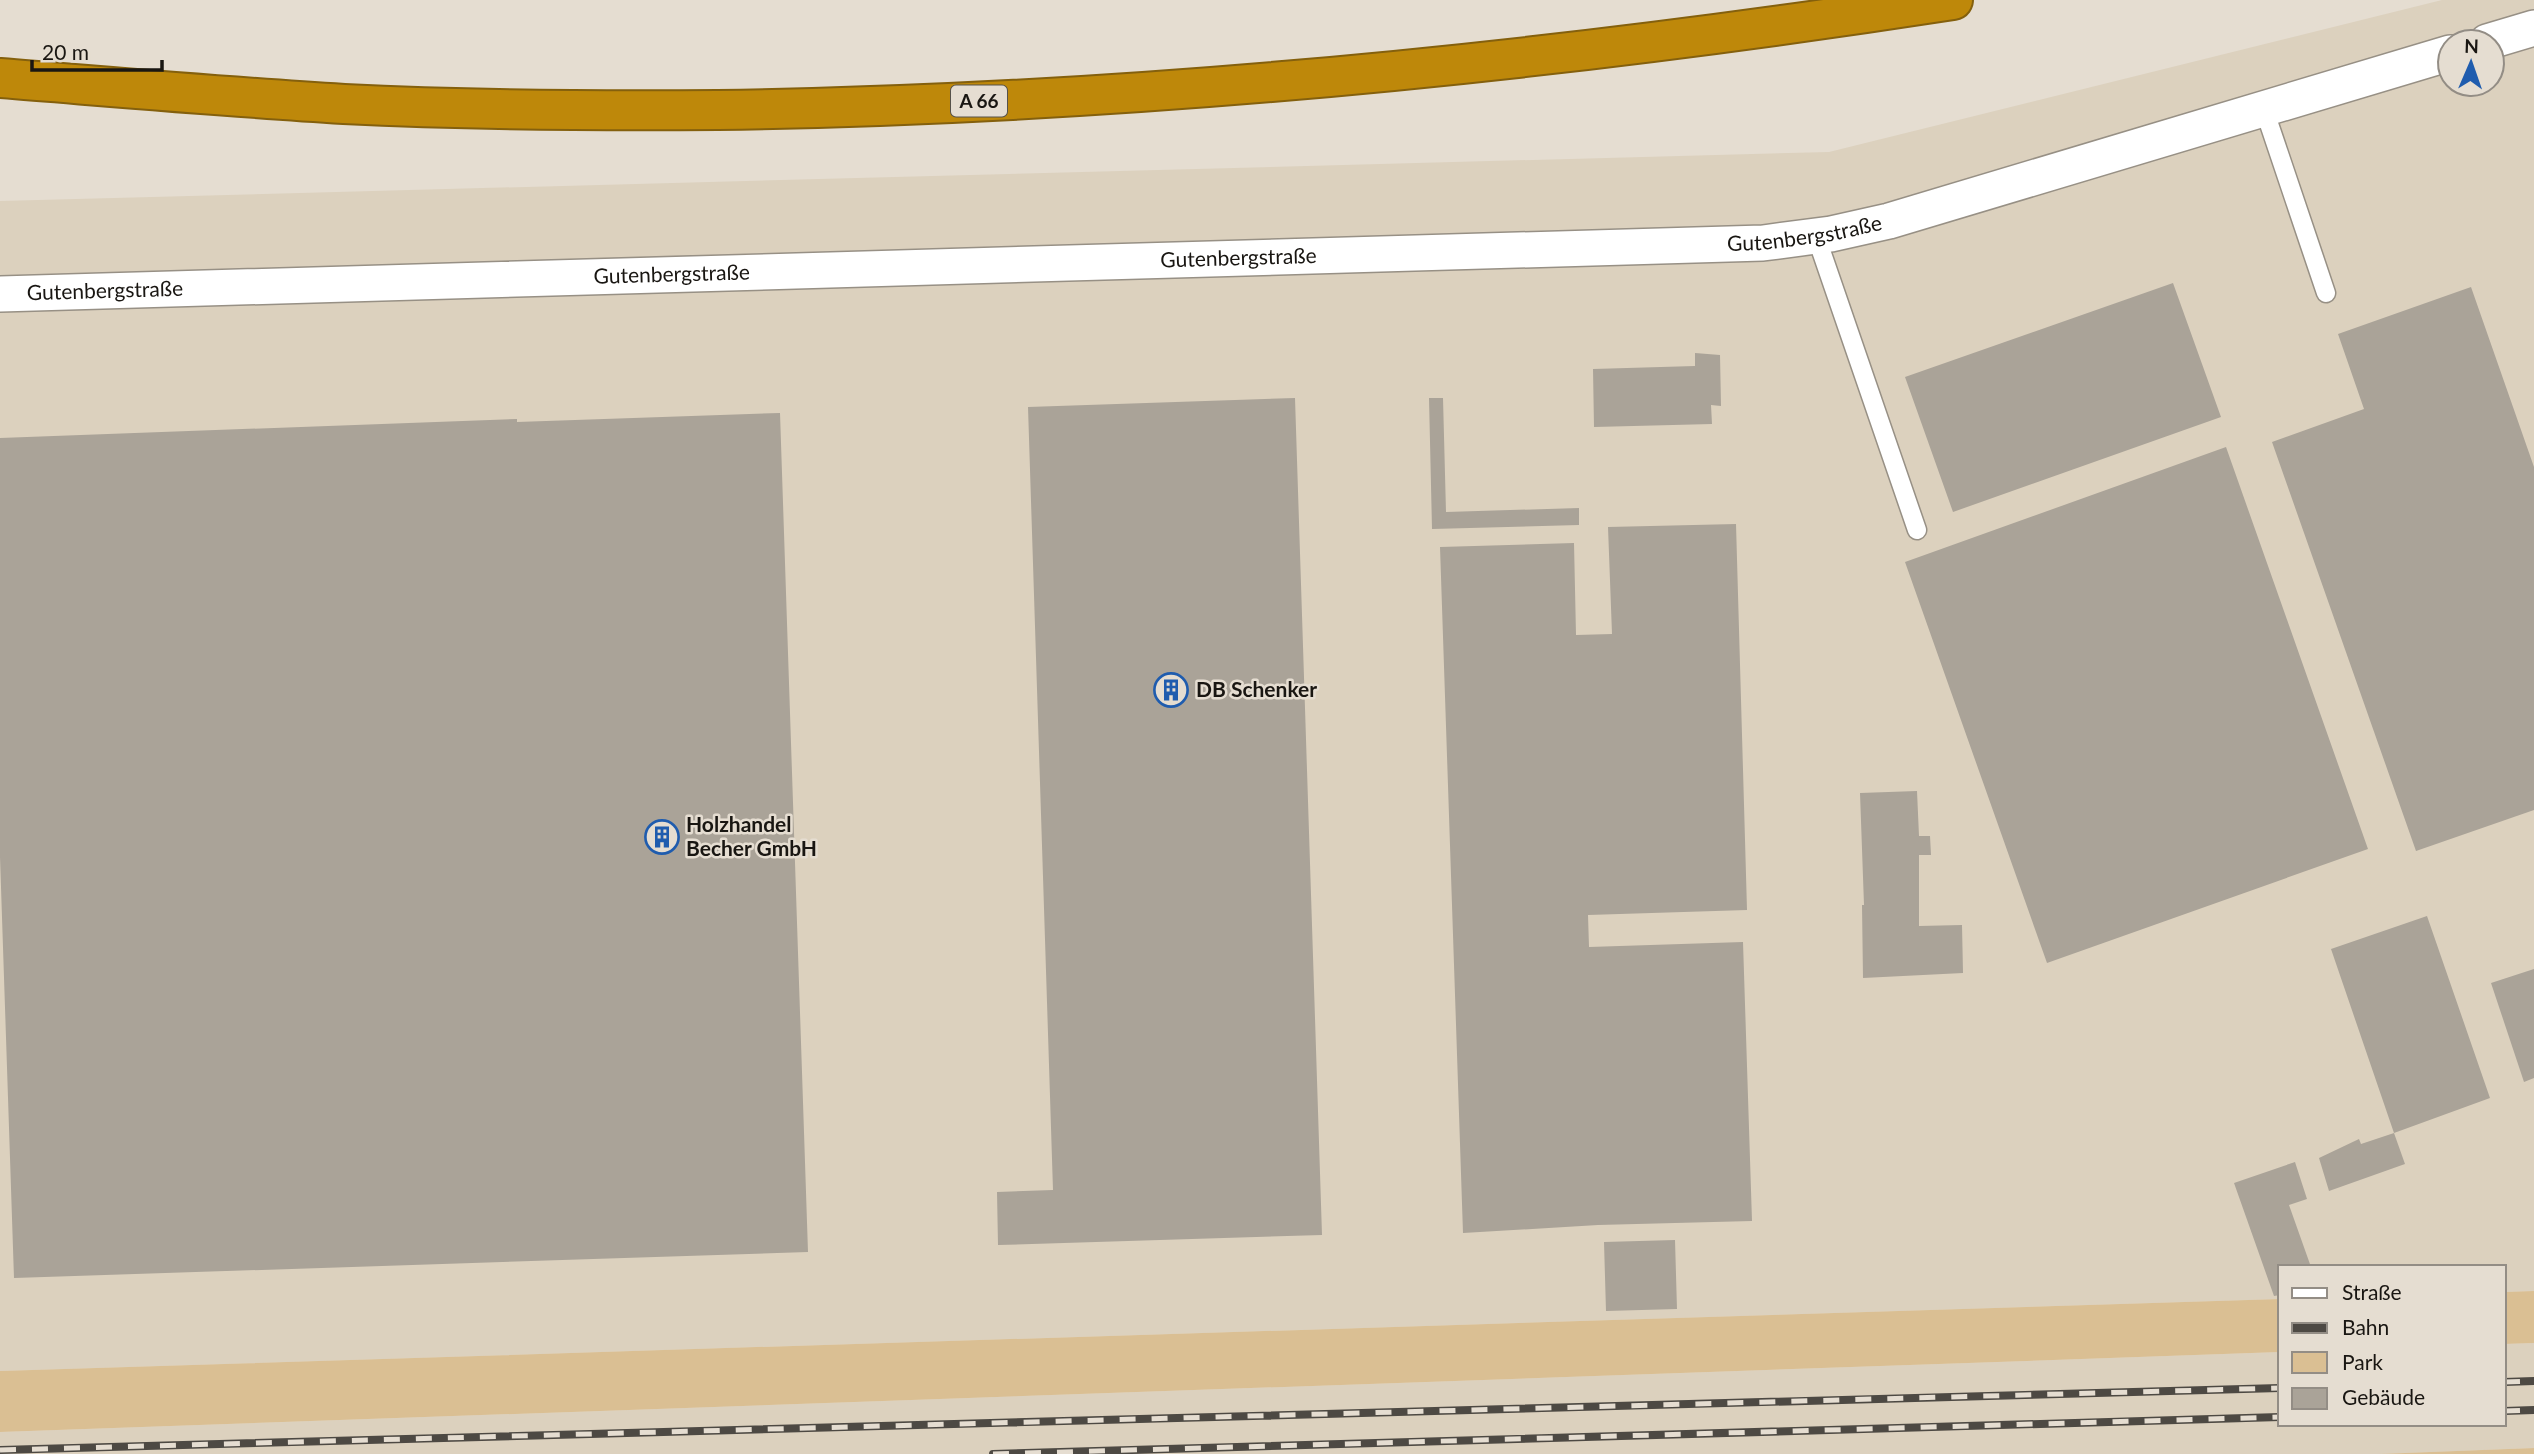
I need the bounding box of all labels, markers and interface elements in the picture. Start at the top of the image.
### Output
scale bar [32,28,161,72]
north arrow [2436,28,2506,98]
text: N [2464,34,2479,57]
text: 20 m [42,39,89,64]
road number: A 66 [951,86,1007,116]
street label: Gutenbergstraße [1727,209,1884,255]
street label: Gutenbergstraße [1160,242,1317,271]
street label: Gutenbergstraße [593,258,750,288]
street label: Gutenbergstraße [26,275,183,304]
building icon: DB Schenker [1152,671,1190,709]
place label: DB Schenker [1196,676,1317,701]
place label: Holzhandel Becher GmbH [686,811,817,860]
building icon: Holzhandel Becher GmbH [643,818,681,856]
legend [2278,1265,2506,1426]
text: Straße [2342,1279,2402,1304]
text: Bahn [2342,1314,2389,1339]
text: Park [2342,1349,2383,1374]
text: Gebäude [2342,1384,2425,1409]

